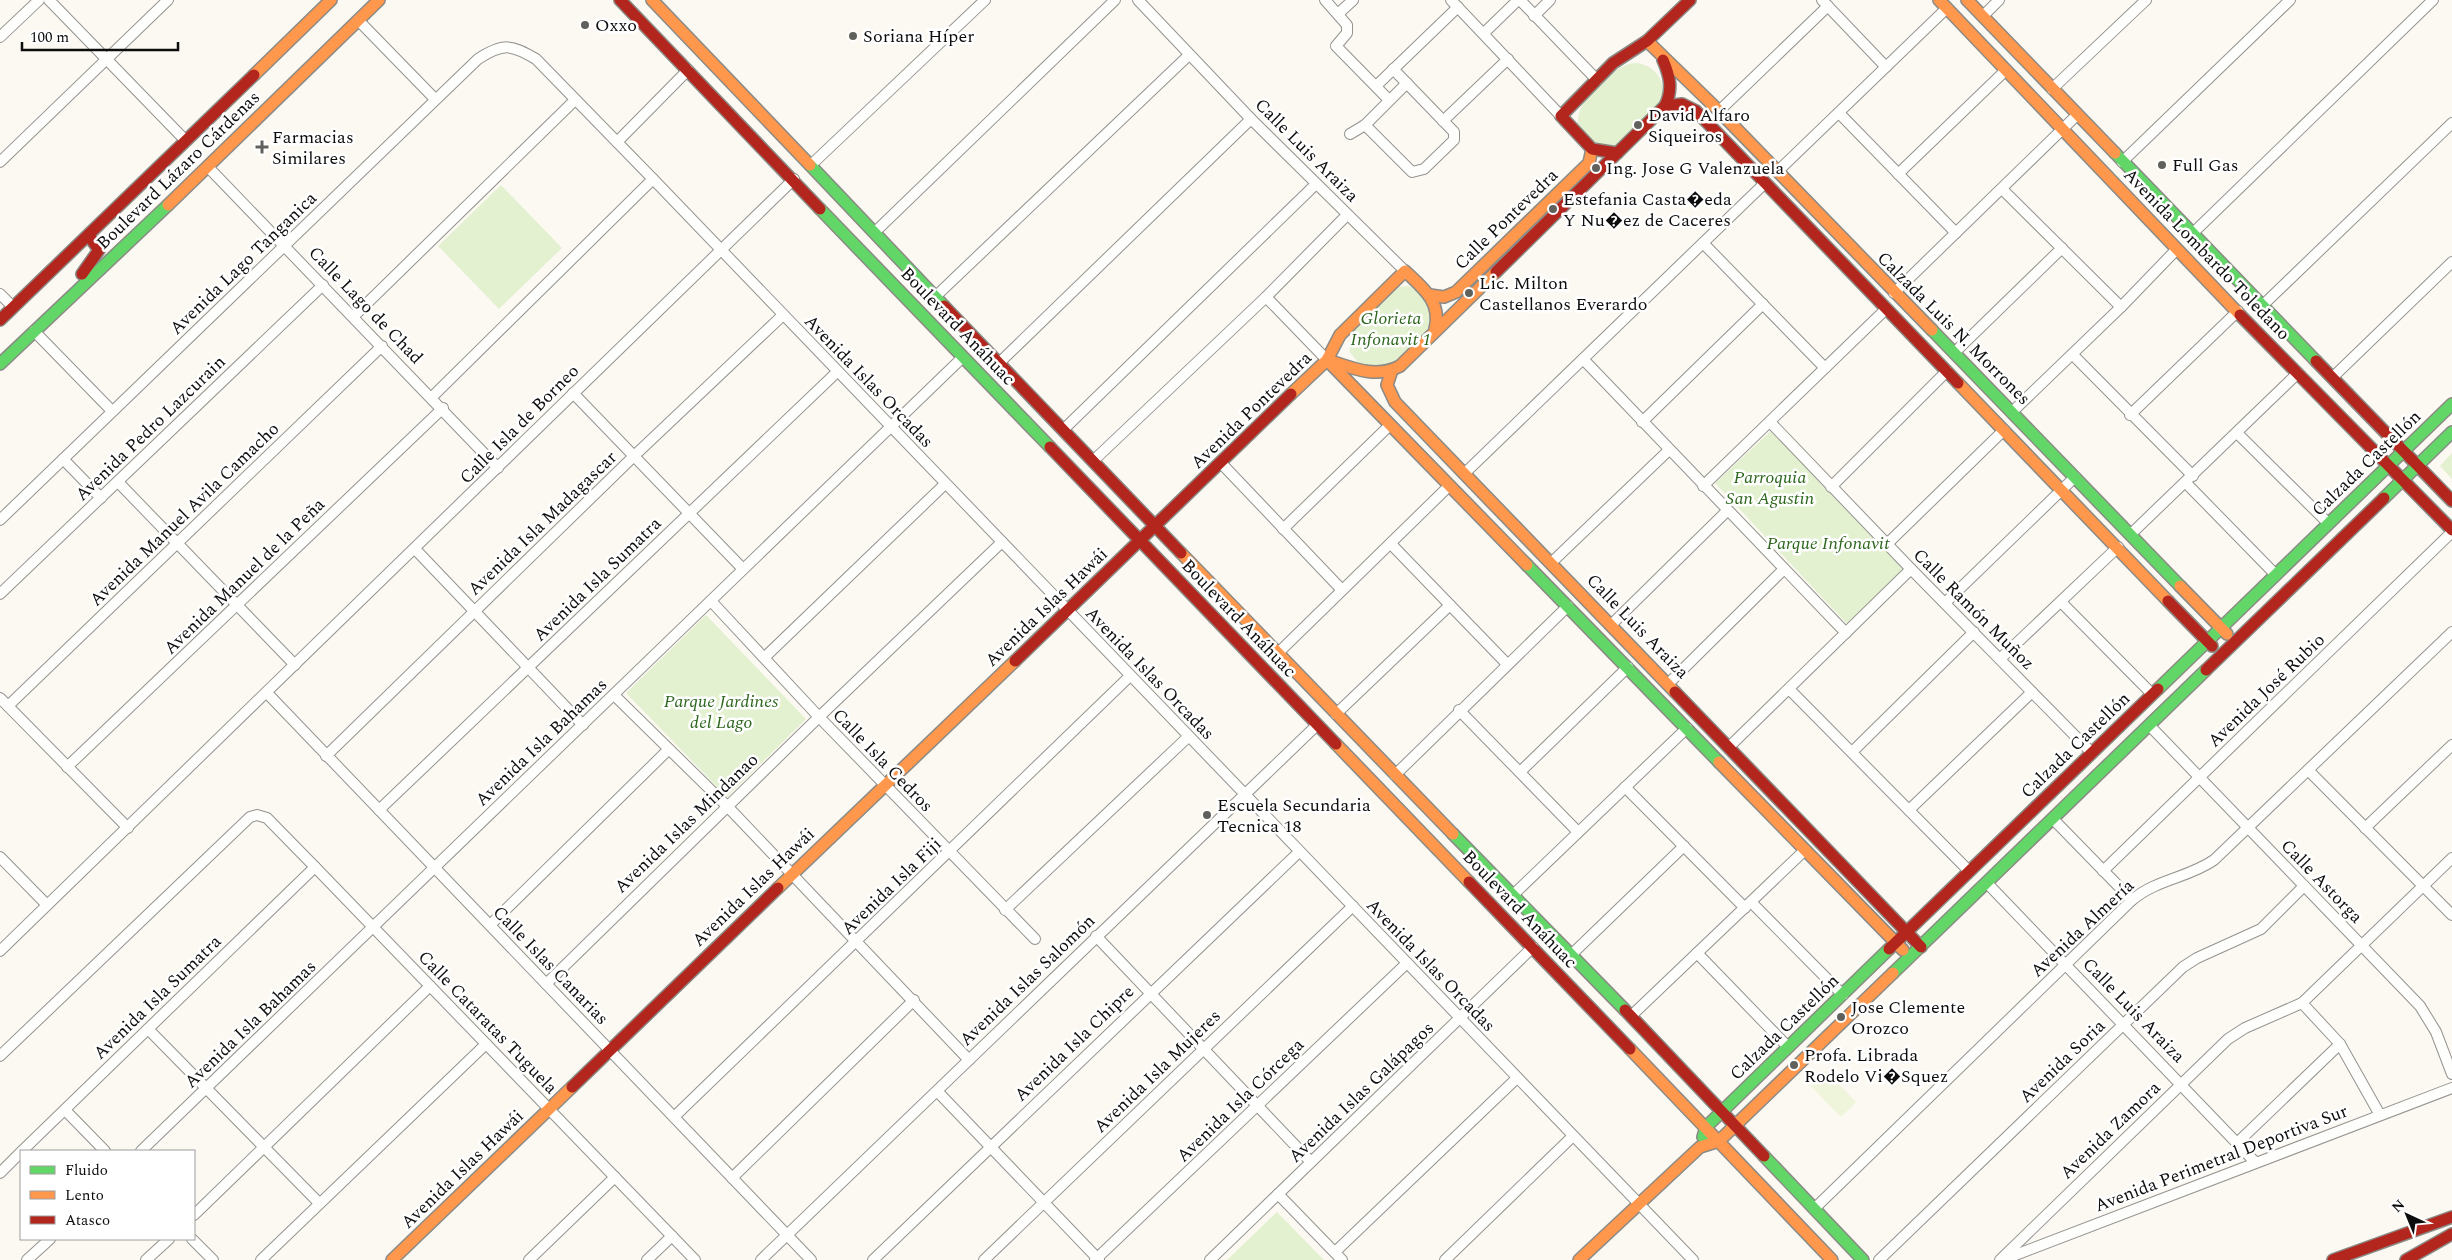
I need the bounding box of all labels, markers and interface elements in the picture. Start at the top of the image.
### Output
place label: Oxxo [595,12,637,39]
marker: Oxxo [579,19,591,31]
scale bar [22,20,179,52]
place label: Soriana Híper [863,23,974,50]
text: 100 m [30,26,69,49]
marker: Soriana Híper [847,30,859,42]
street label: Boulevard Lázaro Cárdenas [90,85,266,256]
street label: Calle Luis Araiza [1248,92,1365,209]
place label: David Alfaro Siqueiros [1648,102,1750,150]
marker: David Alfaro Siqueiros [1632,119,1644,131]
place label: Farmacias Similares [272,124,354,172]
marker: Farmacias Similares [256,141,268,153]
place label: Full Gas [2172,152,2238,179]
place label: Ing. Jose G Valenzuela [1606,155,1785,182]
marker: Full Gas [2156,159,2168,171]
street label: Calle Pontevedra [1448,162,1565,276]
marker: Ing. Jose G Valenzuela [1590,162,1602,174]
street label: Avenida Lombardo Toledano [2117,162,2296,347]
street label: Avenida Lago Tanganica [163,185,323,341]
place label: Estefania Casta�eda Y Nu�ez de Caceres [1563,186,1732,234]
marker: Estefania Casta�eda Y Nu�ez de Caceres [1547,203,1559,215]
street label: Calle Lago de Chad [302,240,429,371]
street label: Calzada Luis N. Morrones [1871,245,2037,411]
street label: Boulevard Anáhuac [894,261,1021,392]
place label: Lic. Milton Castellanos Everardo [1479,270,1648,318]
marker: Lic. Milton Castellanos Everardo [1463,287,1475,299]
park label: Glorieta Infonavit 1 [1351,305,1431,353]
street label: Avenida Islas Orcadas [798,309,940,454]
street label: Avenida Pontevedra [1185,345,1318,475]
street label: Avenida Pedro Lazcurain [69,349,232,508]
street label: Calle Isla de Borneo [453,358,585,490]
street label: Calzada Castellón [2305,404,2427,523]
street label: Avenida Manuel Avila Camacho [83,416,286,613]
street label: Avenida Isla Madagascar [462,445,623,602]
park label: Parroquia San Agustin [1726,464,1815,512]
street label: Avenida Manuel de la Peña [157,492,331,661]
street label: Avenida Isla Sumatra [527,511,668,648]
park label: Parque Infonavit [1766,530,1890,557]
street label: Avenida Islas Hawái [979,541,1114,673]
street label: Calle Ramón Muñoz [1907,542,2041,676]
street label: Boulevard Anáhuac [1175,553,1302,684]
street label: Calle Luis Araiza [1580,567,1695,685]
street label: Avenida Islas Orcadas [1079,601,1221,746]
street label: Avenida José Rubio [2201,627,2331,754]
street label: Avenida Isla Bahamas [469,672,614,813]
street label: Calzada Castellón [2014,686,2136,805]
park label: Parque Jardines del Lago [664,688,779,736]
street label: Calle Isla Cedros [826,702,939,818]
street label: Avenida Islas Mindanao [608,747,765,900]
place label: Escuela Secundaria Tecnica 18 [1217,792,1371,840]
marker: Escuela Secundaria Tecnica 18 [1201,809,1213,821]
street label: Avenida Islas Hawái [686,821,821,953]
street label: Avenida Isla Fiji [835,831,948,941]
street label: Calle Astorga [2274,833,2369,930]
street label: Boulevard Anáhuac [1456,844,1583,975]
street label: Avenida Almería [2024,873,2141,984]
street label: Avenida Islas Orcadas [1360,893,1502,1038]
street label: Calle Islas Canarias [486,899,615,1031]
street label: Avenida Islas Salomón [953,908,1101,1053]
street label: Avenida Isla Sumatra [87,929,228,1066]
street label: Calle Cataratas Tuguela [412,944,564,1101]
street label: Calle Luis Araiza [2076,951,2191,1069]
street label: Avenida Isla Bahamas [178,954,323,1095]
street label: Calzada Castellón [1723,968,1845,1087]
street label: Avenida Isla Chipre [1008,979,1141,1108]
place label: Jose Clemente Orozco [1851,994,1965,1042]
street label: Avenida Isla Mujeres [1087,1003,1227,1140]
marker: Jose Clemente Orozco [1835,1011,1847,1023]
street label: Avenida Soria [2013,1013,2112,1110]
street label: Avenida Islas Galápagos [1282,1015,1440,1169]
street label: Avenida Isla Córcega [1170,1032,1311,1169]
place label: Profa. Librada Rodelo Vi�Squez [1804,1042,1948,1090]
marker: Profa. Librada Rodelo Vi�Squez [1788,1059,1800,1071]
street label: Avenida Zamora [2054,1075,2167,1186]
street label: Avenida Perimetral Deportiva Sur [2091,1098,2352,1219]
street label: Avenida Islas Hawái [395,1103,530,1235]
legend [20,1150,195,1240]
text: Fluido [65,1159,108,1182]
text: Lento [65,1184,104,1207]
north arrow [2382,1190,2432,1240]
text: N [2387,1194,2410,1218]
text: Atasco [65,1209,110,1232]

